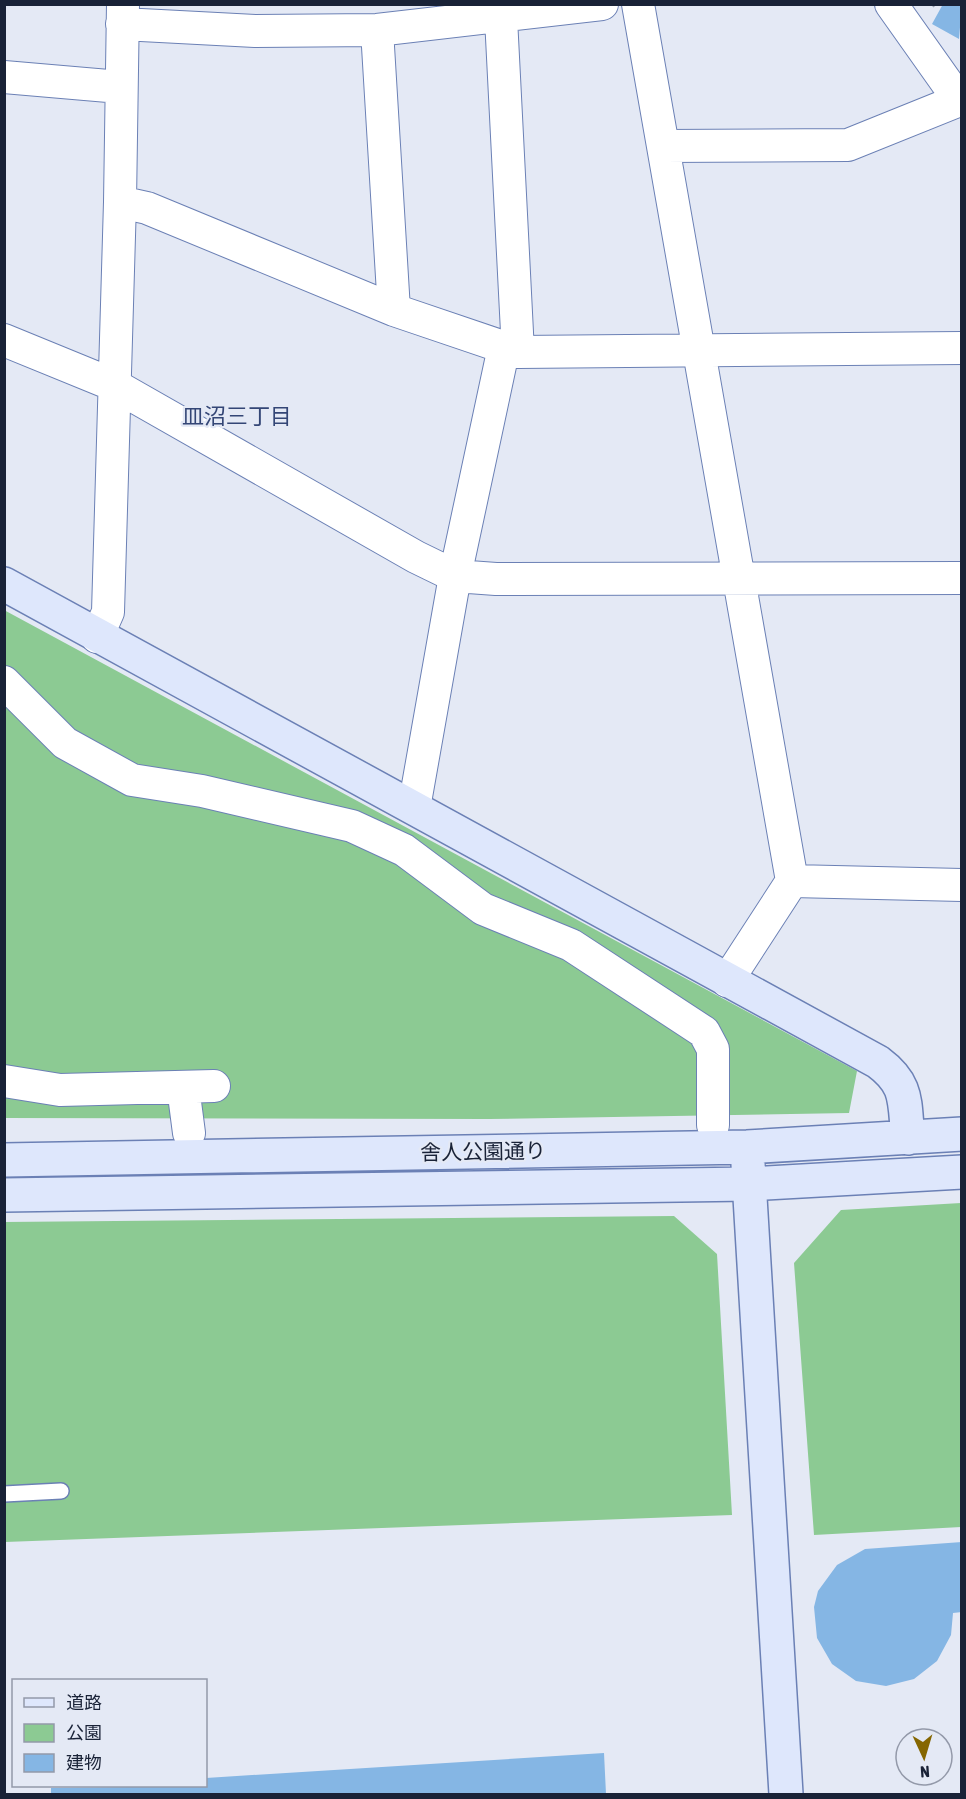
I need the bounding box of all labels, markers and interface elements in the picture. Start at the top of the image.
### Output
district label: 皿沼三丁目 [182,403,292,429]
street label: 舎人公園通り [420,1138,546,1164]
legend [12,1679,207,1787]
text: 道路 [66,1692,102,1713]
text: 公園 [66,1722,102,1743]
north arrow [894,1727,954,1787]
text: 建物 [66,1752,102,1773]
text: N [920,1763,930,1781]

